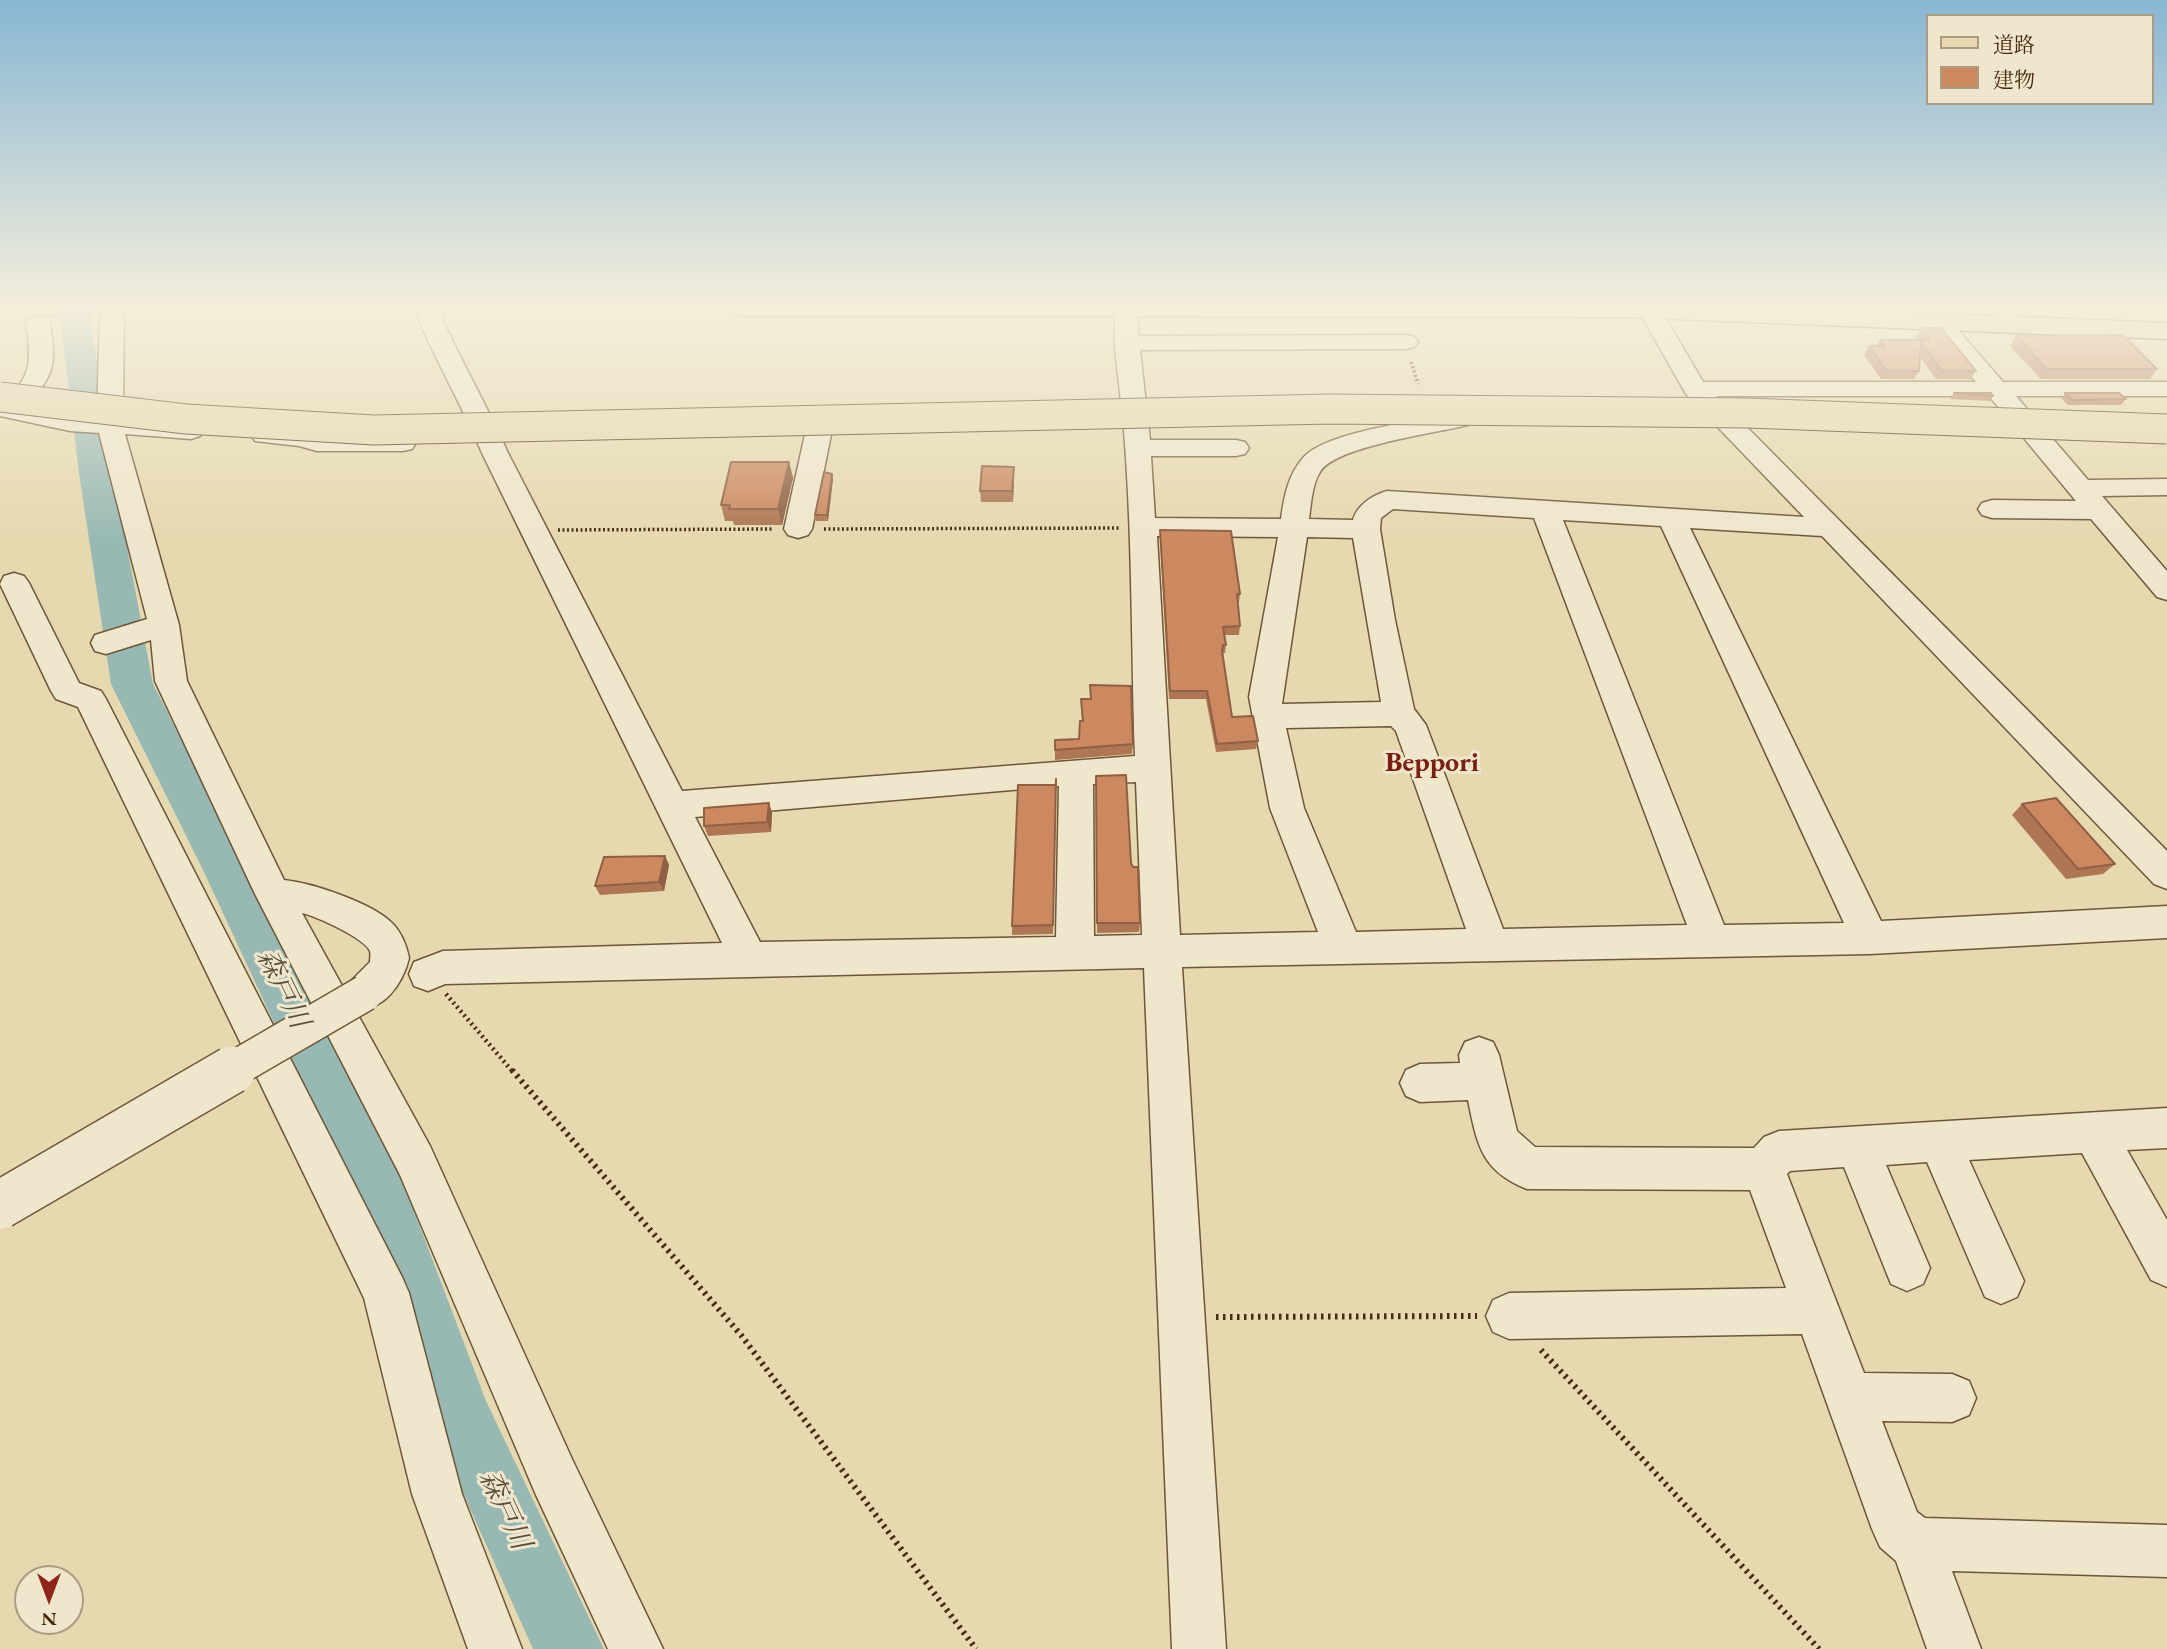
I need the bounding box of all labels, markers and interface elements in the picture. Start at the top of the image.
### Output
legend [1926,14,2153,105]
text: 道路 [1993,31,2035,58]
text: 建物 [1993,66,2035,93]
district label: Beppori [1385,746,1479,780]
water label: 森戸川 [248,944,316,1034]
water label: 森戸川 [471,1465,537,1555]
north arrow [14,1565,84,1635]
text: N [41,1607,57,1632]

